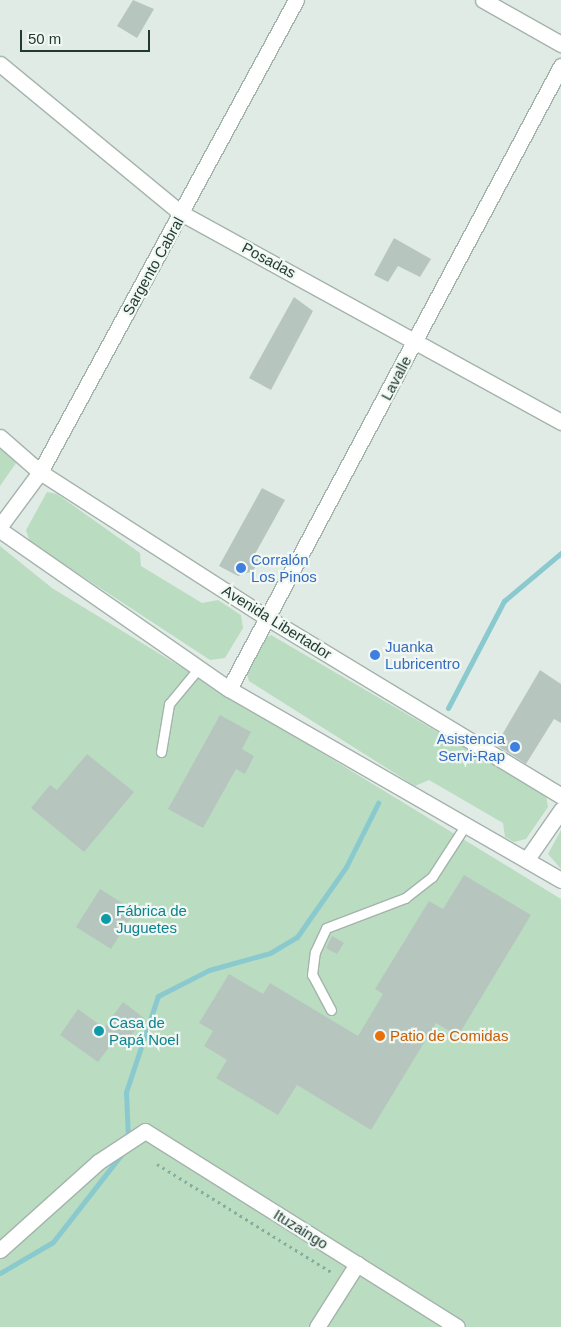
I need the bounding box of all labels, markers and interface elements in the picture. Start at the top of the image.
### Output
scale bar [22,20,152,52]
text: 50 m [28,30,61,47]
street label: Sargento Cabral [119,214,187,318]
street label: Posadas [239,238,299,282]
street label: Lavalle [377,353,415,403]
place label: Corralón Los Pinos [251,550,317,585]
marker: Corralón Los Pinos [235,562,247,574]
street label: Avenida Libertador [219,581,335,663]
place label: Juanka Lubricentro [385,637,460,672]
marker: Juanka Lubricentro [369,649,381,661]
place label: Asistencia Servi-Rap [437,729,505,764]
marker: Asistencia Servi-Rap [509,741,521,753]
place label: Fábrica de Juguetes [116,901,187,936]
marker: Fábrica de Juguetes [100,913,112,925]
place label: Casa de Papá Noel [109,1013,179,1048]
marker: Casa de Papá Noel [93,1025,105,1037]
place label: Patio de Comidas [390,1027,508,1045]
marker: Patio de Comidas [374,1030,386,1042]
street label: Ituzaingo [270,1205,332,1253]

